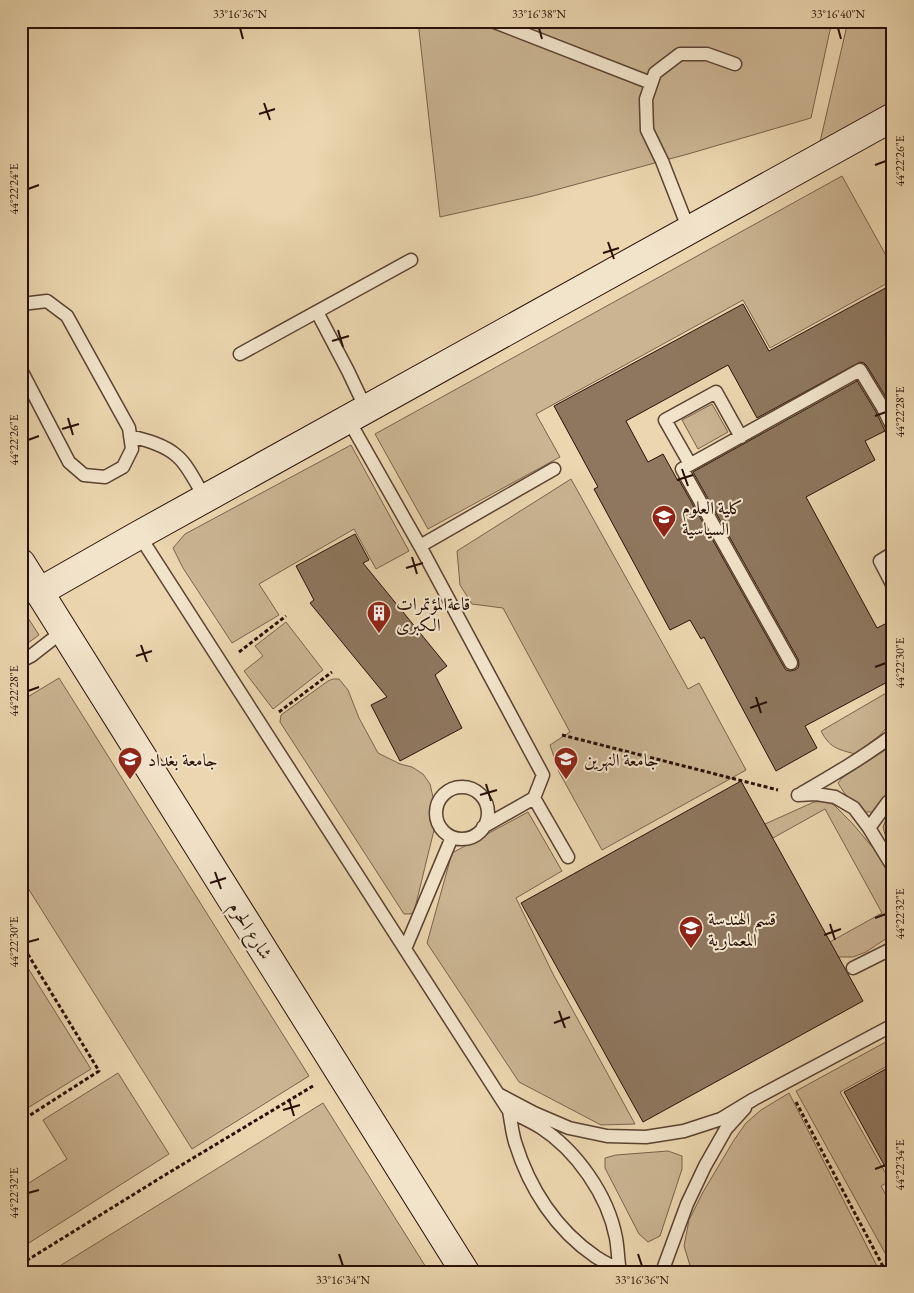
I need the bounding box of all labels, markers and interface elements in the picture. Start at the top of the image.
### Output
text: 33°16'36"N [213,6,267,22]
text: 33°16'38"N [512,6,566,22]
text: 33°16'40"N [811,6,865,22]
text: 44°22'26"E [892,135,908,187]
text: 44°22'24"E [6,163,22,215]
text: 44°22'28"E [892,386,908,438]
text: 44°22'26"E [6,414,22,466]
place label: كلية العلوم السياسية [682,496,743,540]
school or university icon: كلية العلوم السياسية [651,504,677,538]
place label: قاعةالمؤتمرات الكبرى [396,592,470,636]
building icon: قاعةالمؤتمرات الكبرى [366,600,392,634]
text: 44°22'30"E [892,637,908,689]
text: 44°22'28"E [6,665,22,717]
school or university icon: جامعة بغداد [117,746,143,780]
school or university icon: جامعة النهرين [553,746,579,780]
place label: جامعة بغداد [148,748,218,771]
place label: جامعة النهرين [584,748,659,772]
text: 44°22'32"E [892,888,908,940]
street label: شارع الحرم [220,897,278,966]
place label: قسم الهندسة المعمارية [708,907,776,951]
school or university icon: قسم الهندسة المعمارية [678,915,704,949]
text: 44°22'30"E [6,916,22,968]
text: 44°22'34"E [892,1139,908,1191]
text: 44°22'32"E [6,1167,22,1219]
text: 33°16'34"N [316,1272,370,1288]
text: 33°16'36"N [615,1272,669,1288]

